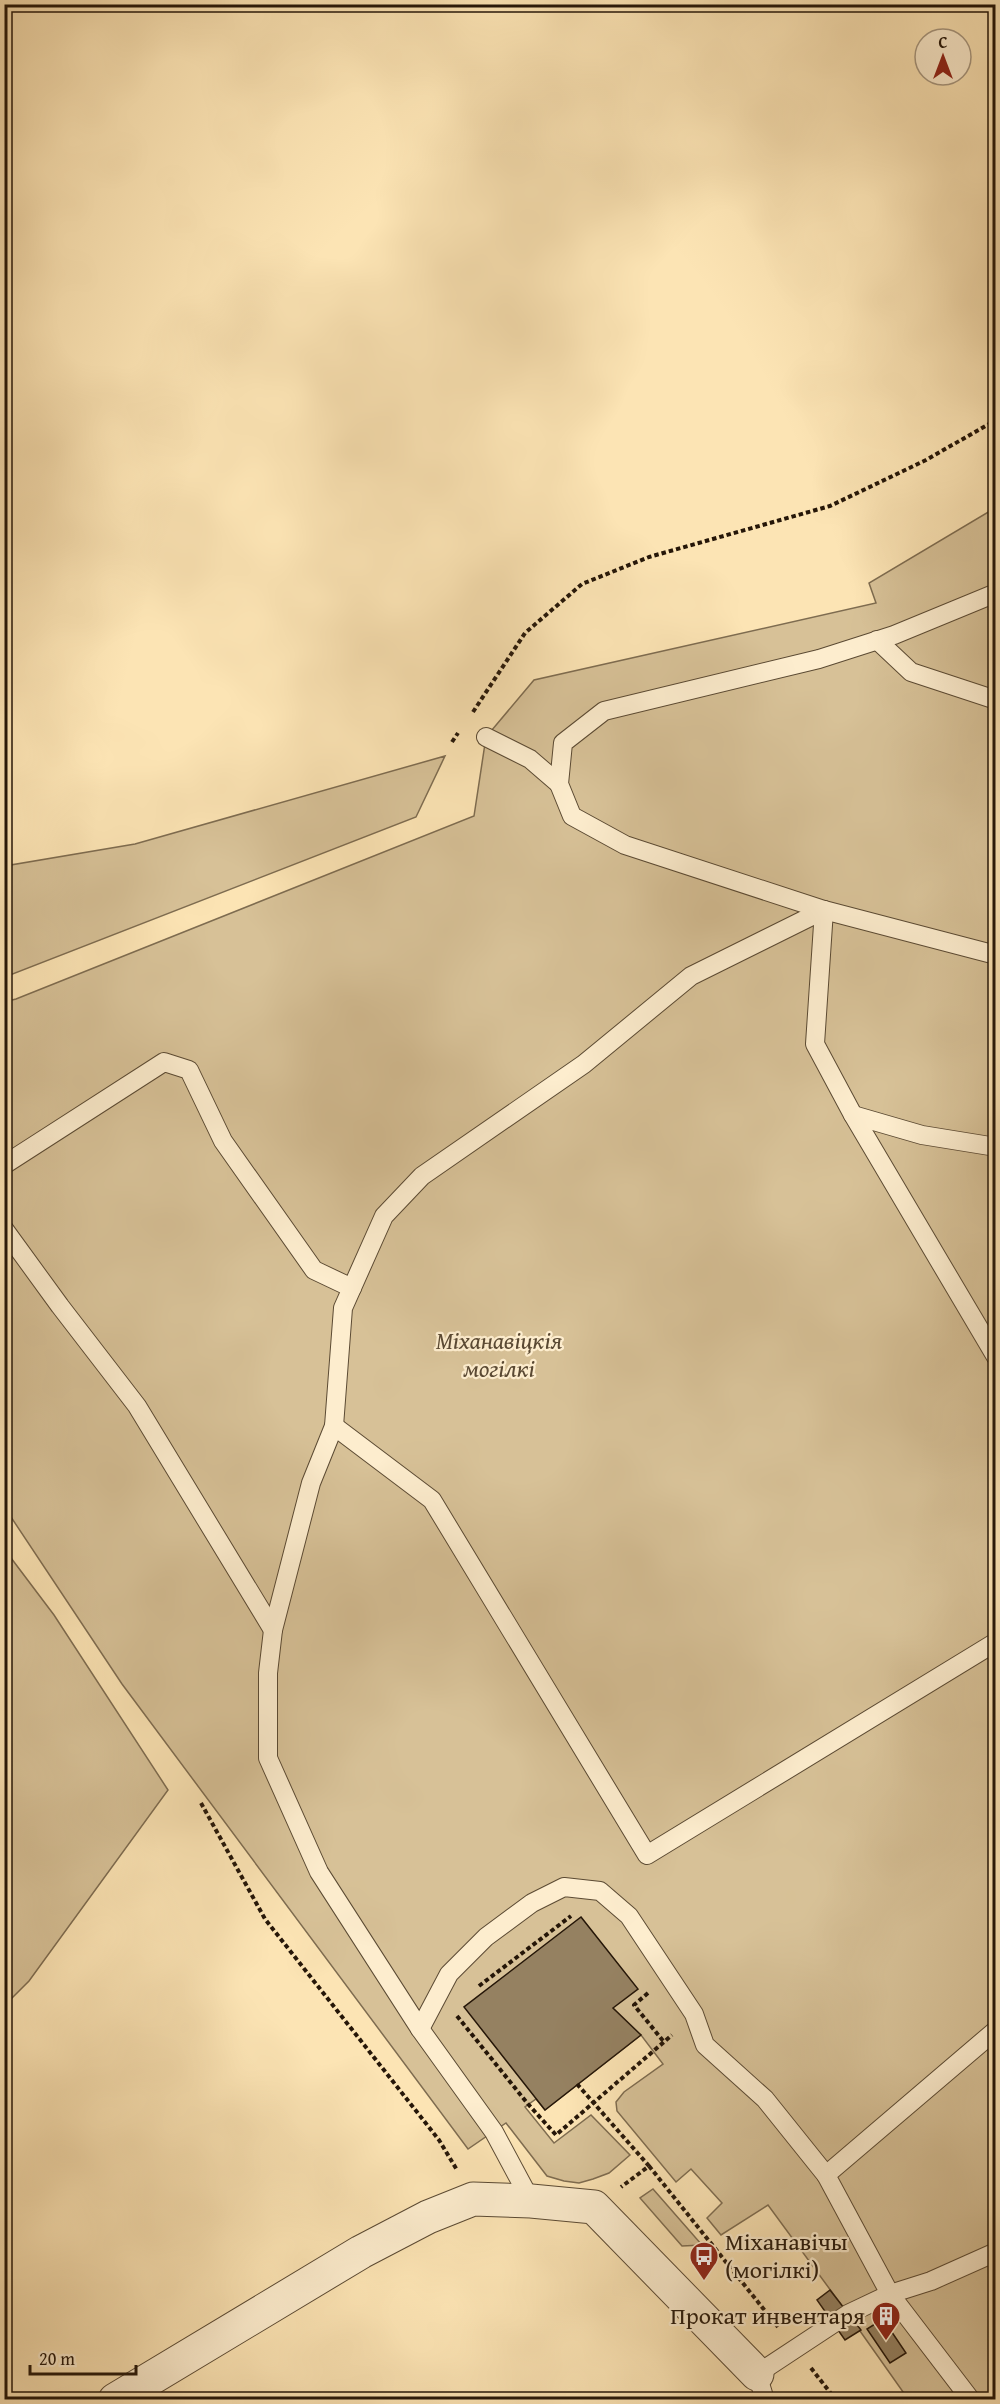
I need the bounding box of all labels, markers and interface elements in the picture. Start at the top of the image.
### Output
north arrow [913,27,973,87]
text: С [938,30,948,54]
park label: Міханавіцкія могілкі [436,1323,563,1386]
place label: Міханавічы (могілкі) [725,2224,848,2287]
bus stop icon: Міханавічы (могілкі) [688,2240,720,2282]
place label: Прокат инвентаря [670,2298,865,2333]
building icon: Прокат инвентаря [870,2300,902,2342]
scale bar [30,2338,136,2376]
text: 20 m [39,2345,75,2372]

